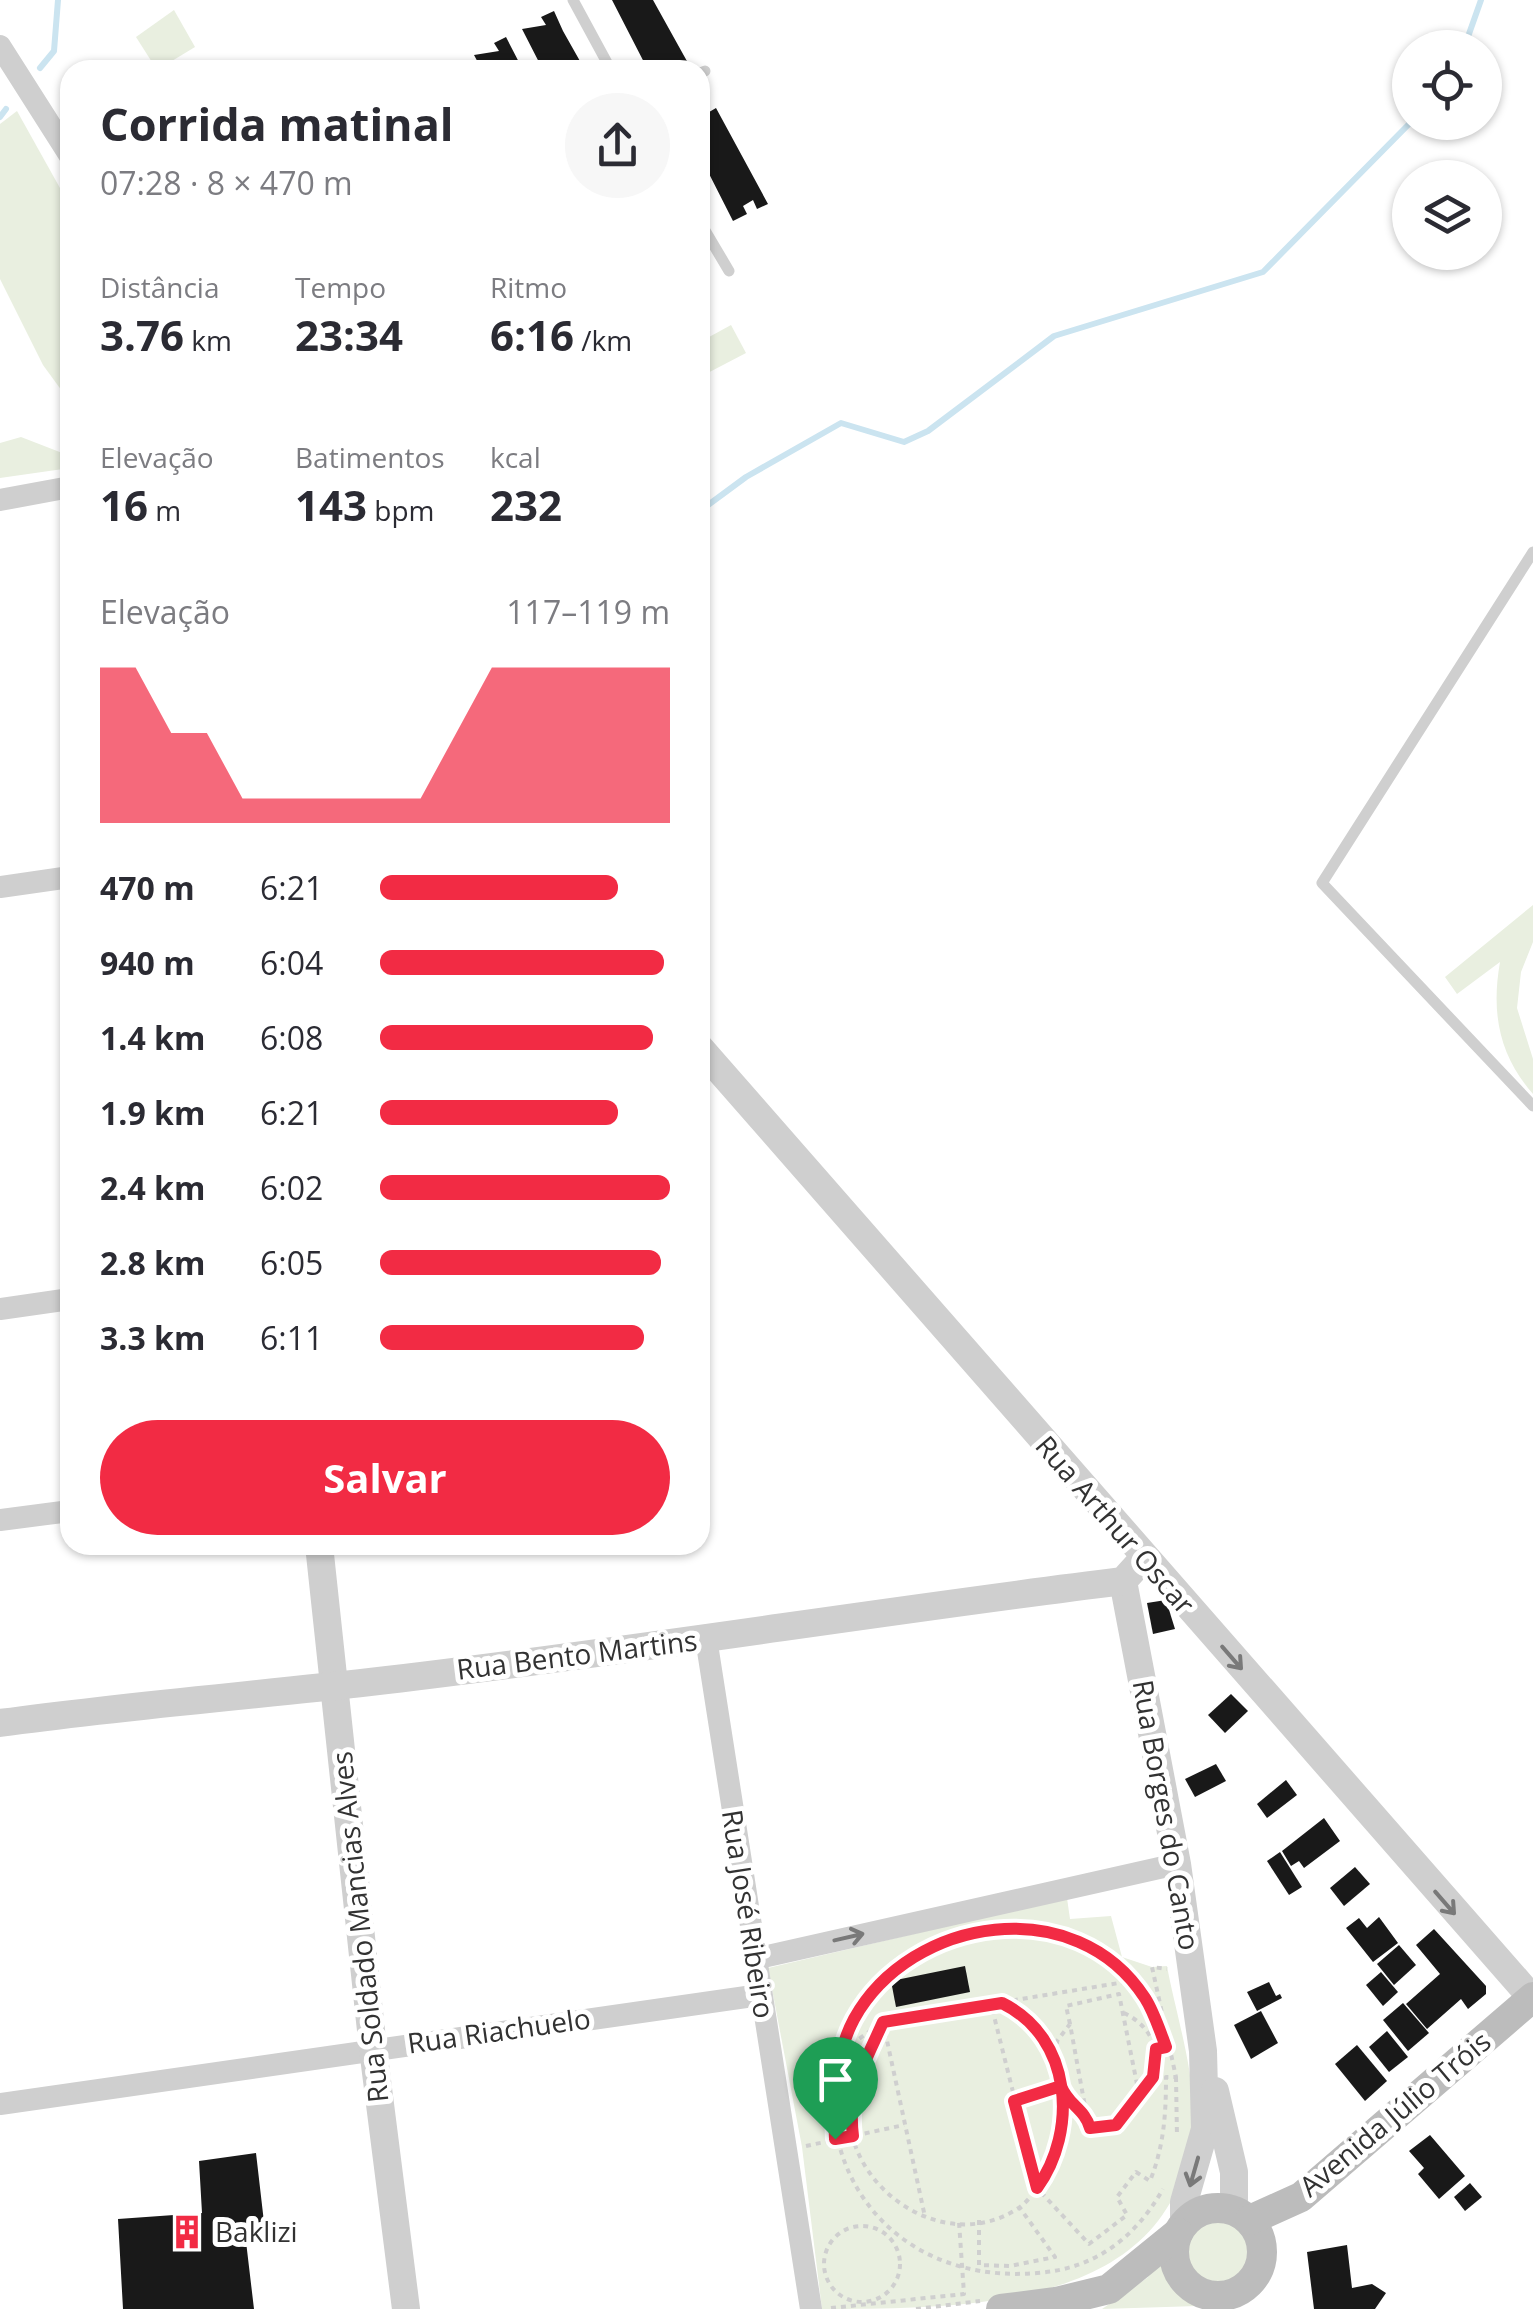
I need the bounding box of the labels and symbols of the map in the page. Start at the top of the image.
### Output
street label: Rua Arthur Oscar [1028,1427,1204,1622]
street label: Rua Bento Martins [454,1620,699,1688]
one-way arrow [1220,1645,1243,1670]
street label: Rua Borges do Canto [1125,1677,1209,1953]
street label: Rua Soldado Mancias Alves [322,1750,396,2105]
street label: Rua José Ribeiro [714,1807,784,2021]
one-way arrow [1433,1890,1456,1915]
one-way arrow [832,1927,864,1946]
street label: Rua Riachuelo [405,1998,593,2062]
street label: Avenida Júlio Tróis [1291,2022,1498,2205]
pin [793,2037,878,2140]
one-way arrow [1183,2156,1202,2188]
place label: Baklizi [215,2212,298,2250]
building icon: Baklizi [168,2213,206,2251]

